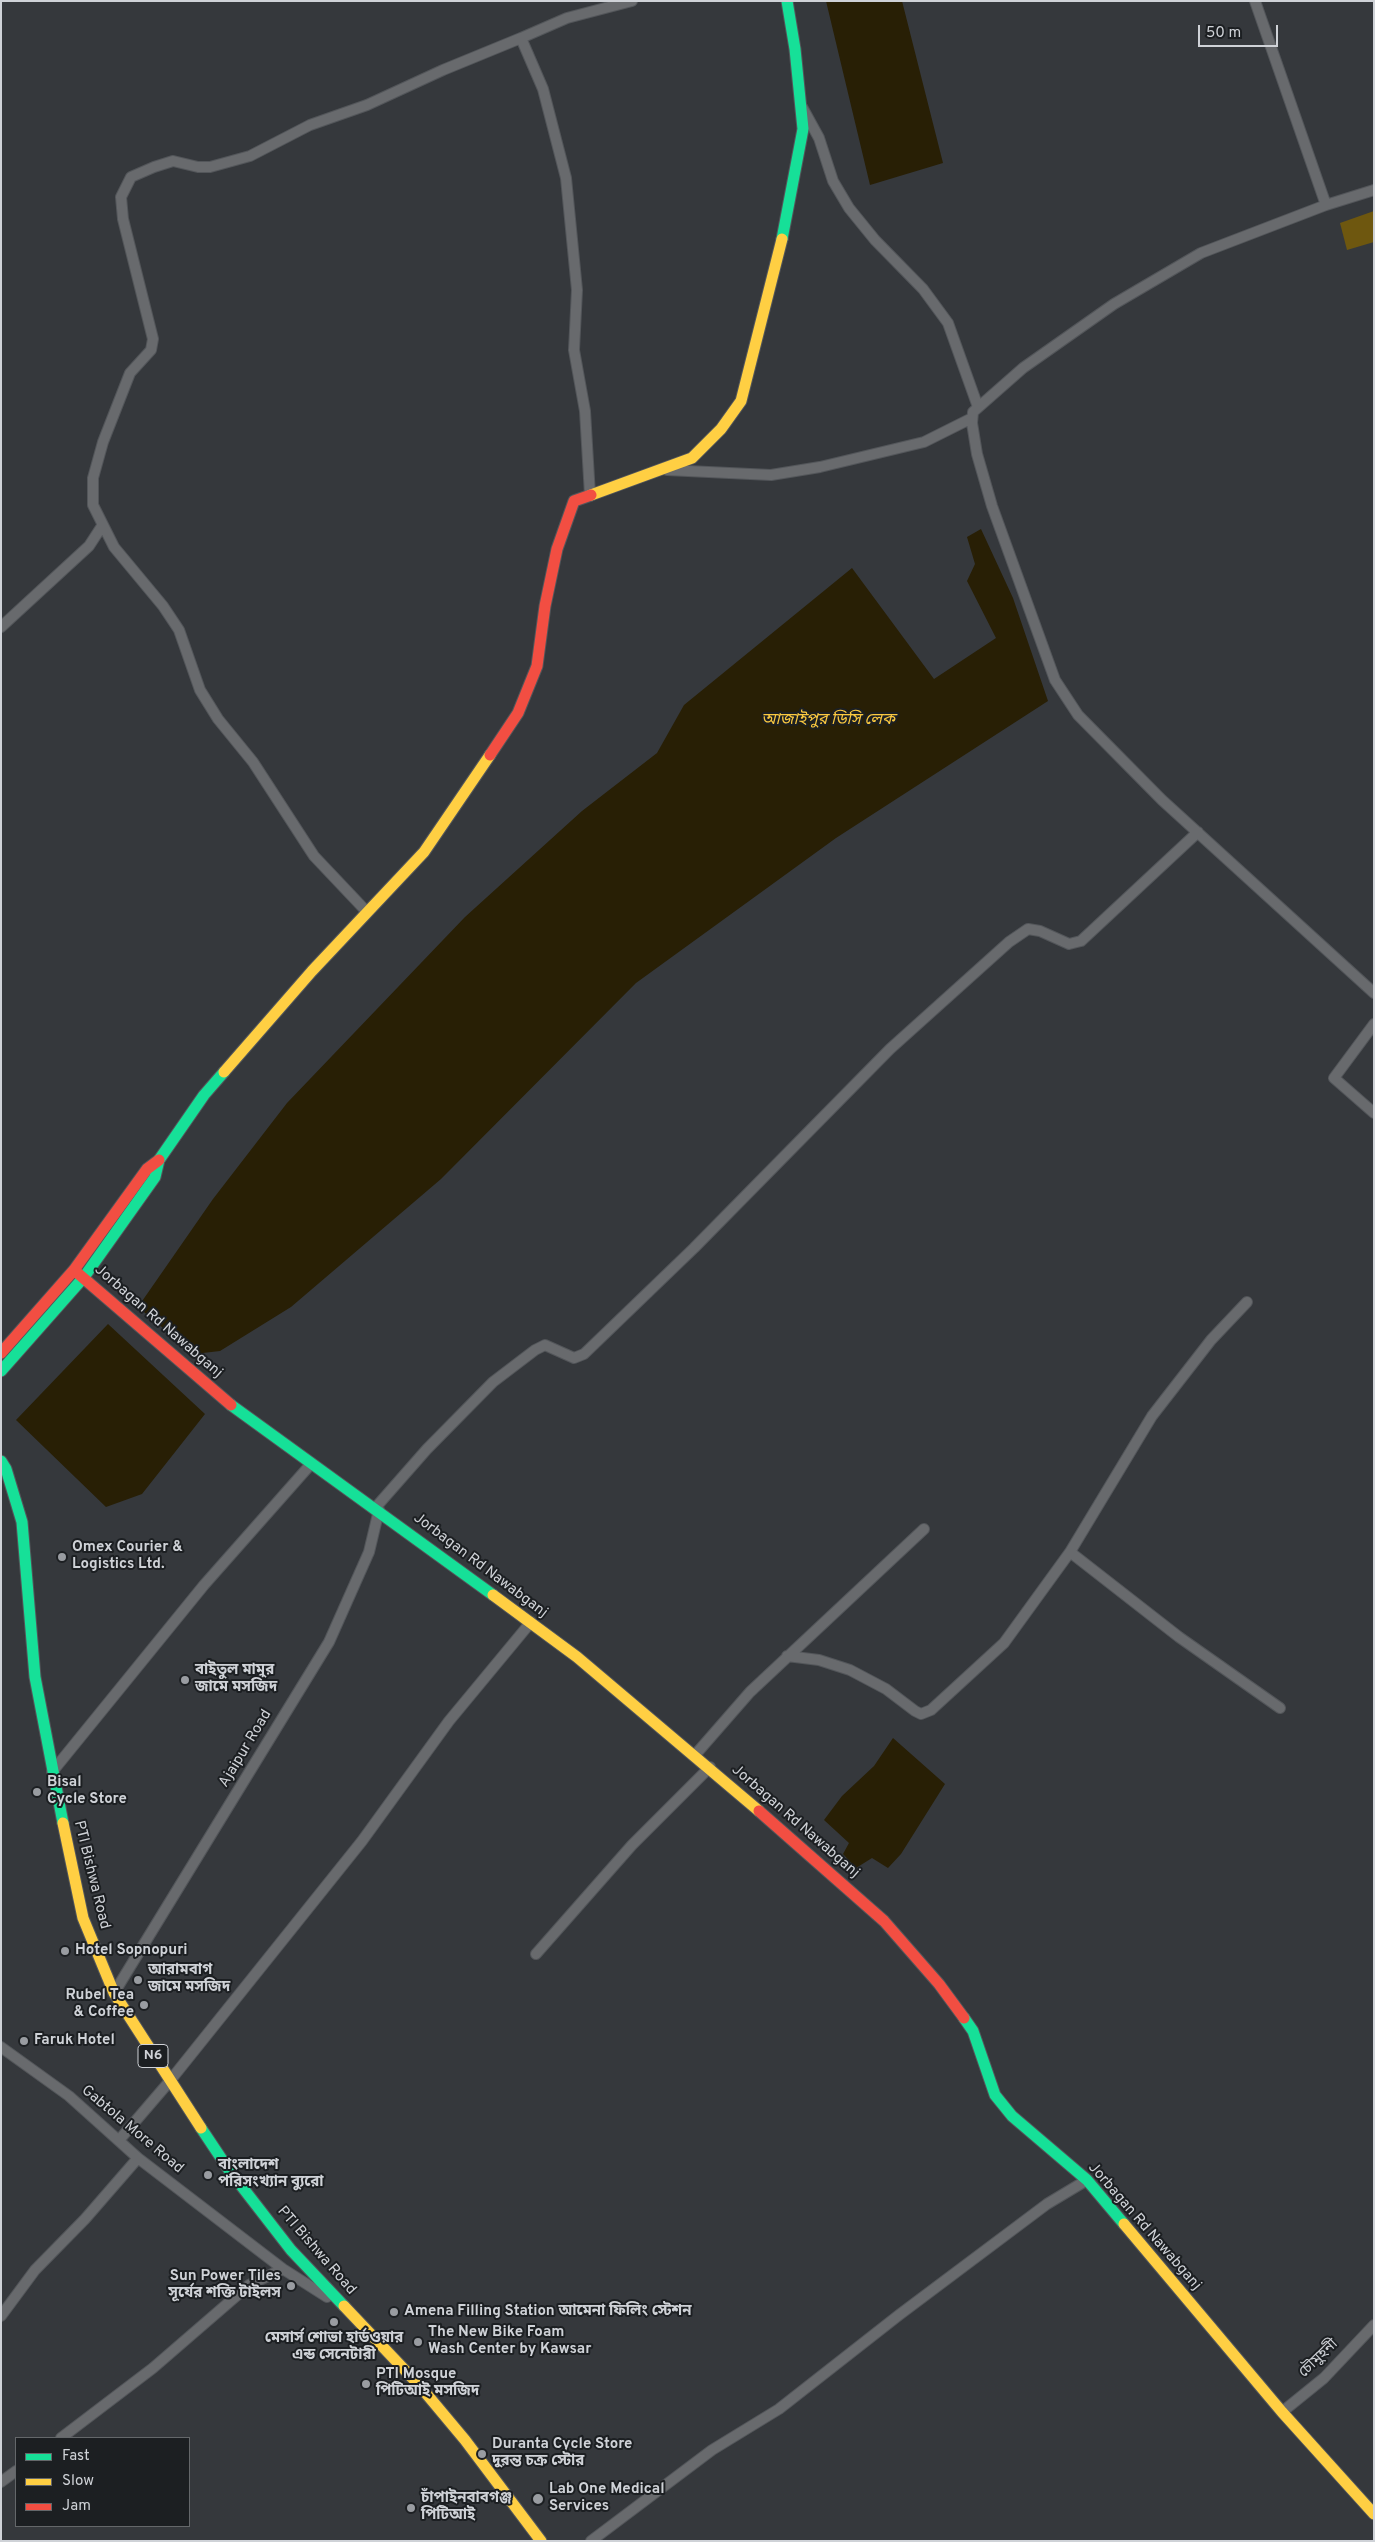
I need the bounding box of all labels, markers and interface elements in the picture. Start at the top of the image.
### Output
scale bar [1200,15,1280,47]
text: 50 m [1206,24,1241,43]
water label: আজাইপুর ডিসি লেক [761,711,895,731]
street label: Jorbagan Rd Nawabganj [90,1262,226,1382]
street label: Jorbagan Rd Nawabganj [409,1510,551,1622]
place label: Omex Courier & Logistics Ltd. [72,1539,183,1574]
marker: Omex Courier & Logistics Ltd. [56,1551,68,1563]
place label: বাইতুল মামুর জামে মসজিদ [195,1662,277,1697]
marker: বাইতুল মামুর জামে মসজিদ [179,1674,191,1686]
street label: Ajaipur Road [216,1707,276,1791]
street label: Jorbagan Rd Nawabganj [727,1762,863,1882]
place label: Bisal Cycle Store [47,1774,127,1809]
marker: Bisal Cycle Store [31,1786,43,1798]
street label: PTI Bishwa Road [69,1819,113,1931]
place label: Hotel Sopnopuri [75,1942,188,1960]
marker: Hotel Sopnopuri [59,1945,71,1957]
place label: আরামবাগ জামে মসজিদ [148,1962,230,1997]
marker: আরামবাগ জামে মসজিদ [132,1974,144,1986]
place label: Rubel Tea & Coffee [65,1987,134,2022]
marker: Rubel Tea & Coffee [138,1999,150,2011]
place label: Faruk Hotel [34,2032,115,2050]
marker: Faruk Hotel [18,2035,30,2047]
road number: N6 [138,2044,168,2068]
street label: Gabtola More Road [77,2082,187,2178]
place label: বাংলাদেশ পরিসংখ্যান ব্যুরো [218,2157,323,2192]
street label: Jorbagan Rd Nawabganj [1084,2159,1204,2295]
marker: বাংলাদেশ পরিসংখ্যান ব্যুরো [202,2169,214,2181]
street label: PTI Bishwa Road [273,2203,359,2299]
place label: Sun Power Tiles সূর্যের শক্তি টাইলস [168,2268,281,2303]
marker: Sun Power Tiles সূর্যের শক্তি টাইলস [285,2280,297,2292]
place label: Amena Filling Station আমেনা ফিলিং স্টেশন [404,2303,692,2321]
marker: Amena Filling Station আমেনা ফিলিং স্টেশন [388,2306,400,2318]
marker: মেসার্স শোভা হার্ডওয়ার এন্ড সেনেটারী [328,2316,340,2328]
place label: The New Bike Foam Wash Center by Kawsar [428,2324,592,2359]
place label: মেসার্স শোভা হার্ডওয়ার এন্ড সেনেটারী [265,2330,403,2365]
marker: The New Bike Foam Wash Center by Kawsar [412,2336,424,2348]
street label: চৌমুহনী [1296,2336,1342,2382]
place label: PTI Mosque পিটিআই মসজিদ [376,2366,479,2401]
marker: PTI Mosque পিটিআই মসজিদ [360,2378,372,2390]
place label: Duranta Cycle Store দুরন্ত চক্র স্টোর [492,2436,632,2471]
legend [15,2437,190,2527]
text: Fast [62,2447,90,2466]
marker: Duranta Cycle Store দুরন্ত চক্র স্টোর [476,2448,488,2460]
text: Slow [62,2472,94,2491]
place label: Lab One Medical Services [549,2481,665,2516]
place label: চাঁপাইনবাবগঞ্জ পিটিআই [421,2490,512,2525]
marker: Lab One Medical Services [531,2492,545,2506]
text: Jam [62,2497,91,2516]
marker: চাঁপাইনবাবগঞ্জ পিটিআই [405,2502,417,2514]

